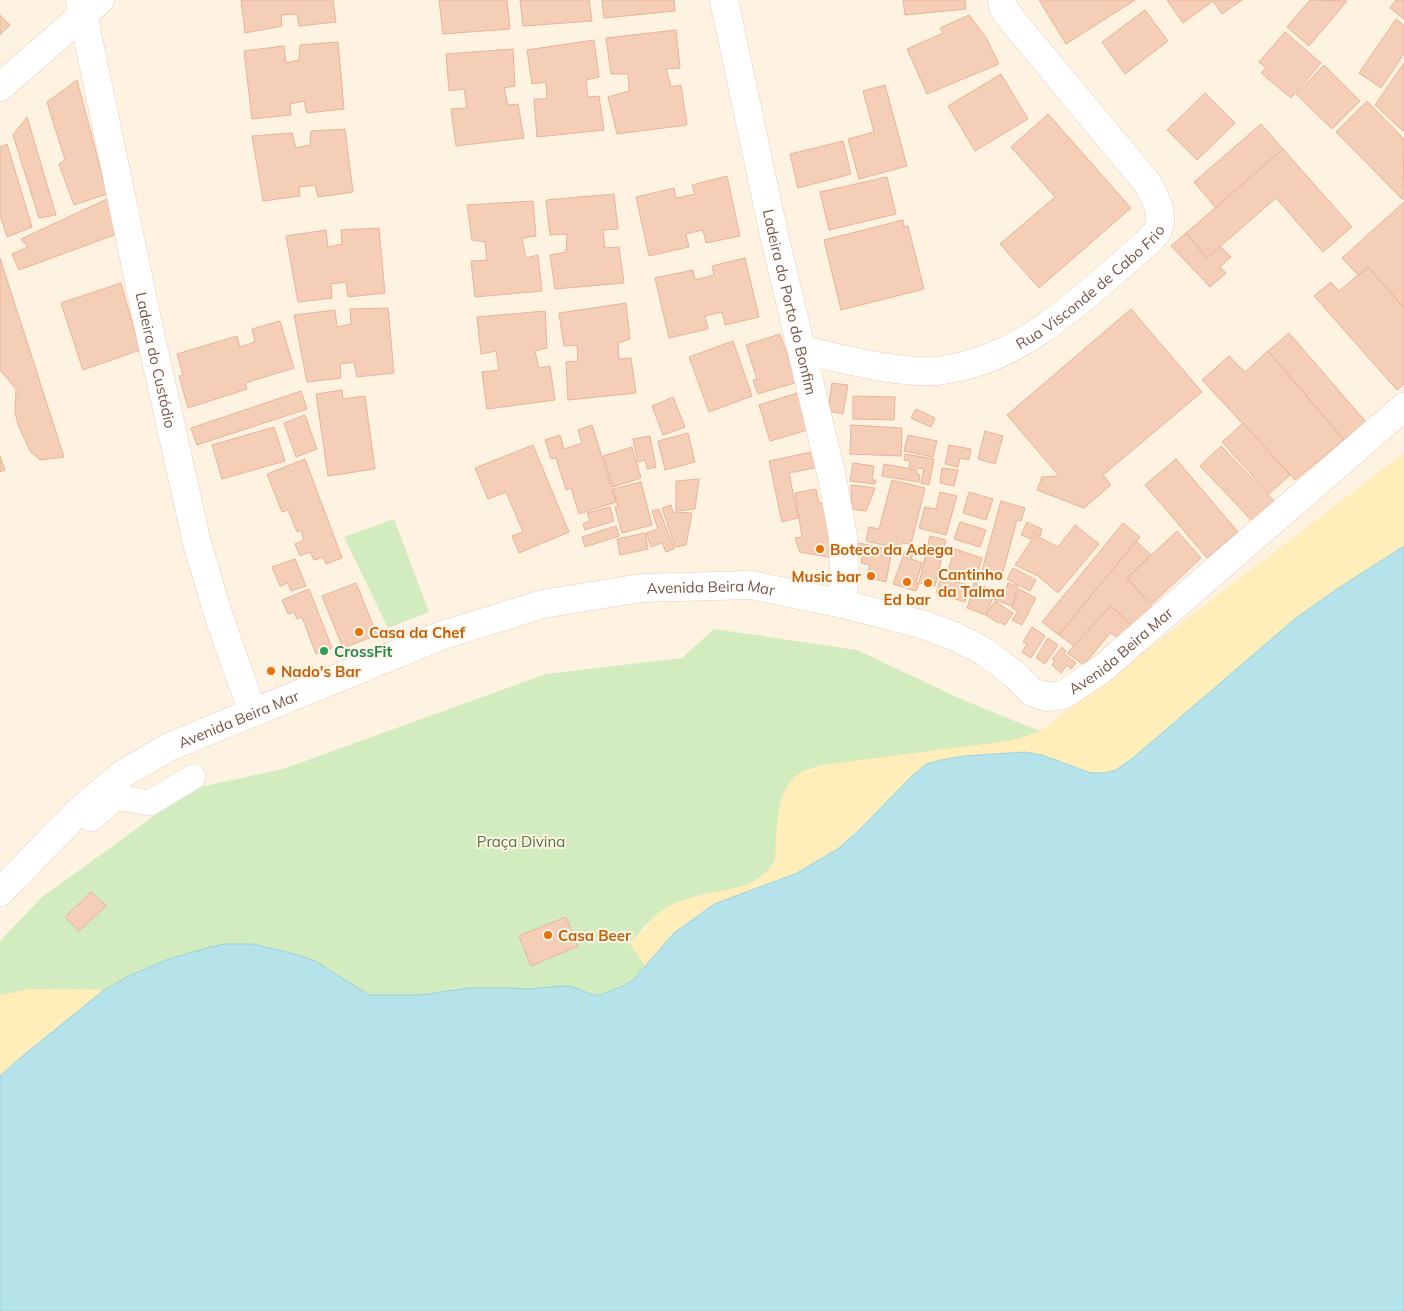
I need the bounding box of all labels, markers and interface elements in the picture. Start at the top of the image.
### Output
street label: Ladeira do Porto do Bonfim [759,207,821,397]
street label: Rua Visconde de Cabo Frio [1012,223,1168,353]
street label: Ladeira do Custódio [132,290,180,430]
place label: Boteco da Adega [830,540,953,559]
marker: Boteco da Adega [814,543,826,555]
place label: Cantinho da Talma [938,565,1005,601]
place label: Music bar [791,567,861,586]
marker: Music bar [865,570,877,582]
street label: Avenida Beira Mar [646,575,777,599]
marker: Ed bar [901,576,913,588]
marker: Cantinho da Talma [922,577,934,589]
place label: Ed bar [884,590,930,609]
street label: Avenida Beira Mar [1065,602,1177,698]
place label: Casa da Chef [369,623,465,642]
marker: Casa da Chef [353,626,365,638]
place label: CrossFit [334,642,392,661]
marker: CrossFit [318,645,330,657]
place label: Nado's Bar [281,662,361,681]
marker: Nado's Bar [265,665,277,677]
street label: Avenida Beira Mar [175,685,302,752]
park label: Praça Divina [477,832,565,851]
place label: Casa Beer [558,926,631,945]
marker: Casa Beer [542,929,554,941]

